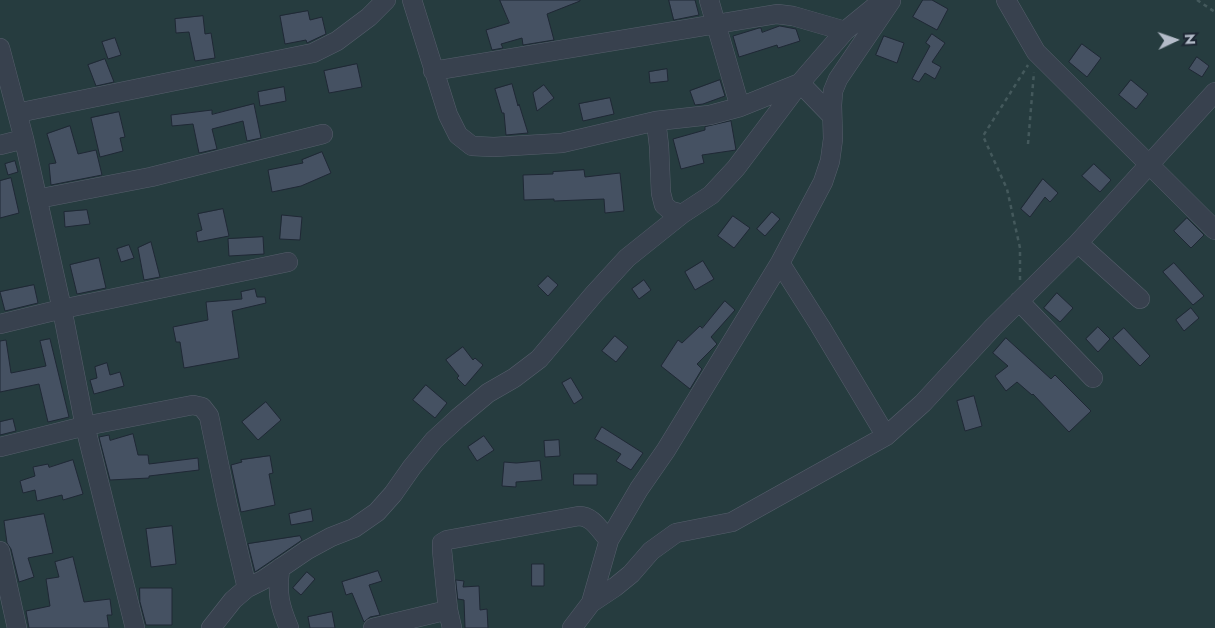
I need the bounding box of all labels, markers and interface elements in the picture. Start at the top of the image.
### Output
north arrow [1150,15,1200,65]
text: N [1180,33,1200,45]

